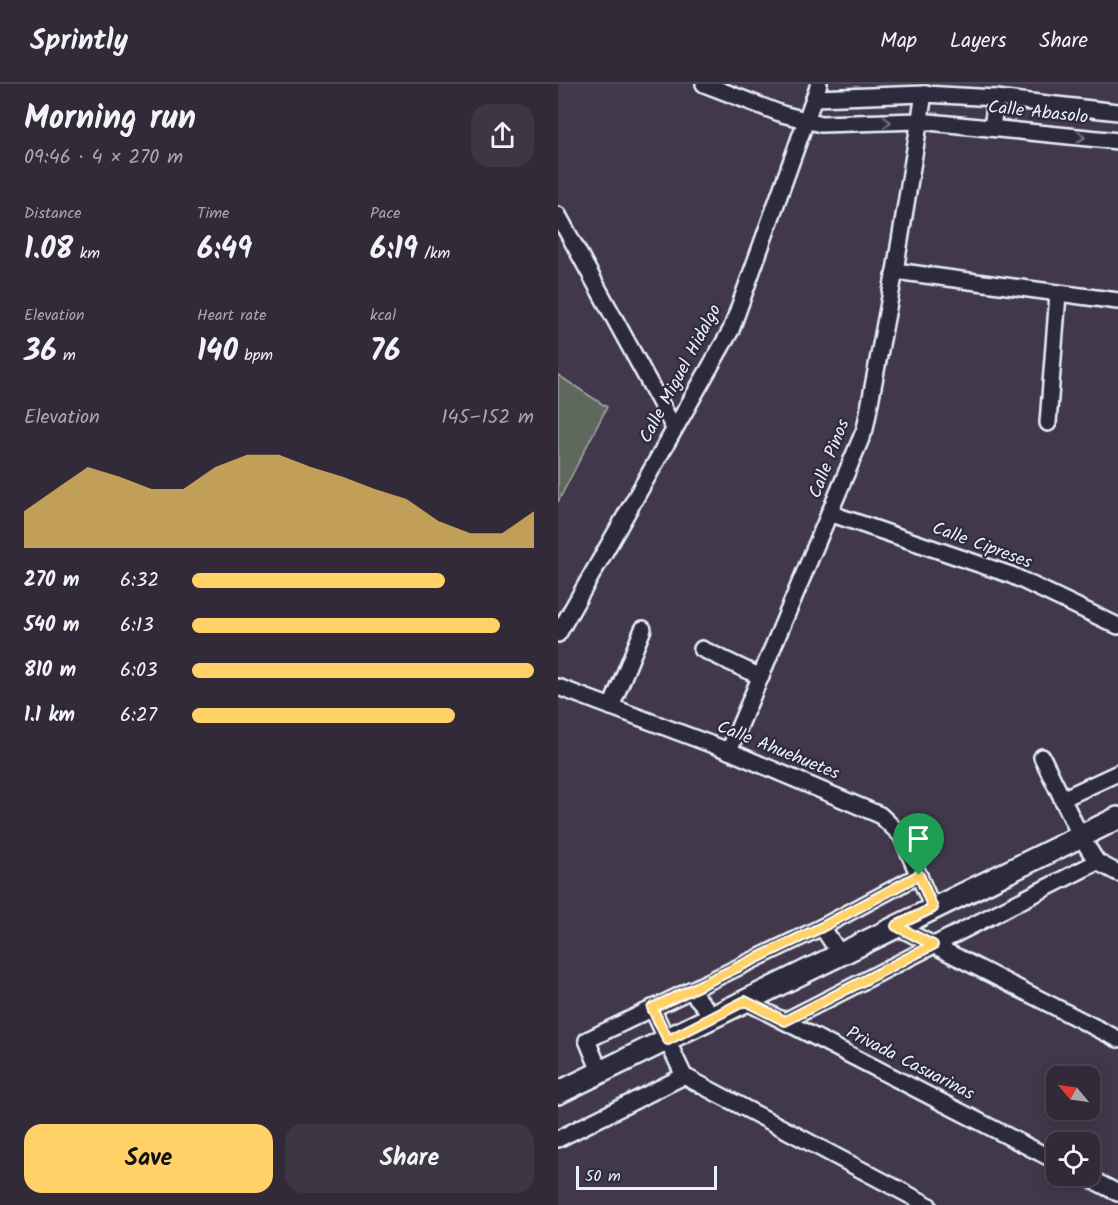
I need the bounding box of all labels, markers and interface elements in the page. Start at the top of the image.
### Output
text: Sprintly [30,19,128,64]
text: Map [880,25,917,58]
text: Layers [950,25,1006,58]
text: Share [1039,25,1088,58]
text: Morning run [24,93,196,146]
street label: Calle Abasolo [986,93,1090,133]
button: share [471,104,534,167]
one-way arrow [882,116,891,128]
one-way arrow [1076,130,1085,143]
text: 09:46 · 4 × 270 m [24,142,183,174]
text: Distance [24,201,82,226]
text: Time [197,201,229,226]
text: Pace [370,201,401,226]
text: 1.08 [24,226,73,274]
text: 6:49 [197,226,252,274]
text: 6:19 [370,226,418,274]
text: km [73,241,100,266]
text: /km [418,241,450,266]
street label: Calle Miguel Hidalgo [632,299,730,449]
text: Elevation [24,303,85,328]
text: Heart rate [197,303,267,328]
text: kcal [370,303,396,328]
text: 36 [24,328,57,376]
text: 140 [197,328,238,376]
text: 76 [370,328,400,376]
text: m [57,343,76,368]
text: bpm [238,343,273,368]
text: Elevation [24,402,100,434]
text: 145–152 m [441,402,534,434]
street label: Calle Pinos [802,415,858,503]
street label: Calle Cipreses [928,514,1036,578]
text: 270 m [24,565,79,597]
text: 6:32 [120,565,159,597]
text: 540 m [24,610,79,642]
text: 6:13 [120,610,154,642]
text: 810 m [24,655,76,687]
text: 6:03 [120,655,157,687]
text: 1.1 km [24,700,75,732]
text: 6:27 [120,700,157,732]
street label: Calle Ahuehuetes [712,713,844,789]
pin [893,813,944,875]
icon: arrive [902,822,935,855]
street label: Privada Casuarinas [841,1019,980,1109]
north arrow [1046,1066,1100,1120]
map controls [1046,1066,1100,1186]
button: Save [24,1124,273,1193]
button: Share [285,1124,534,1193]
button: locate [1046,1132,1100,1186]
scale bar [576,1163,717,1190]
text: 50 m [585,1164,621,1189]

